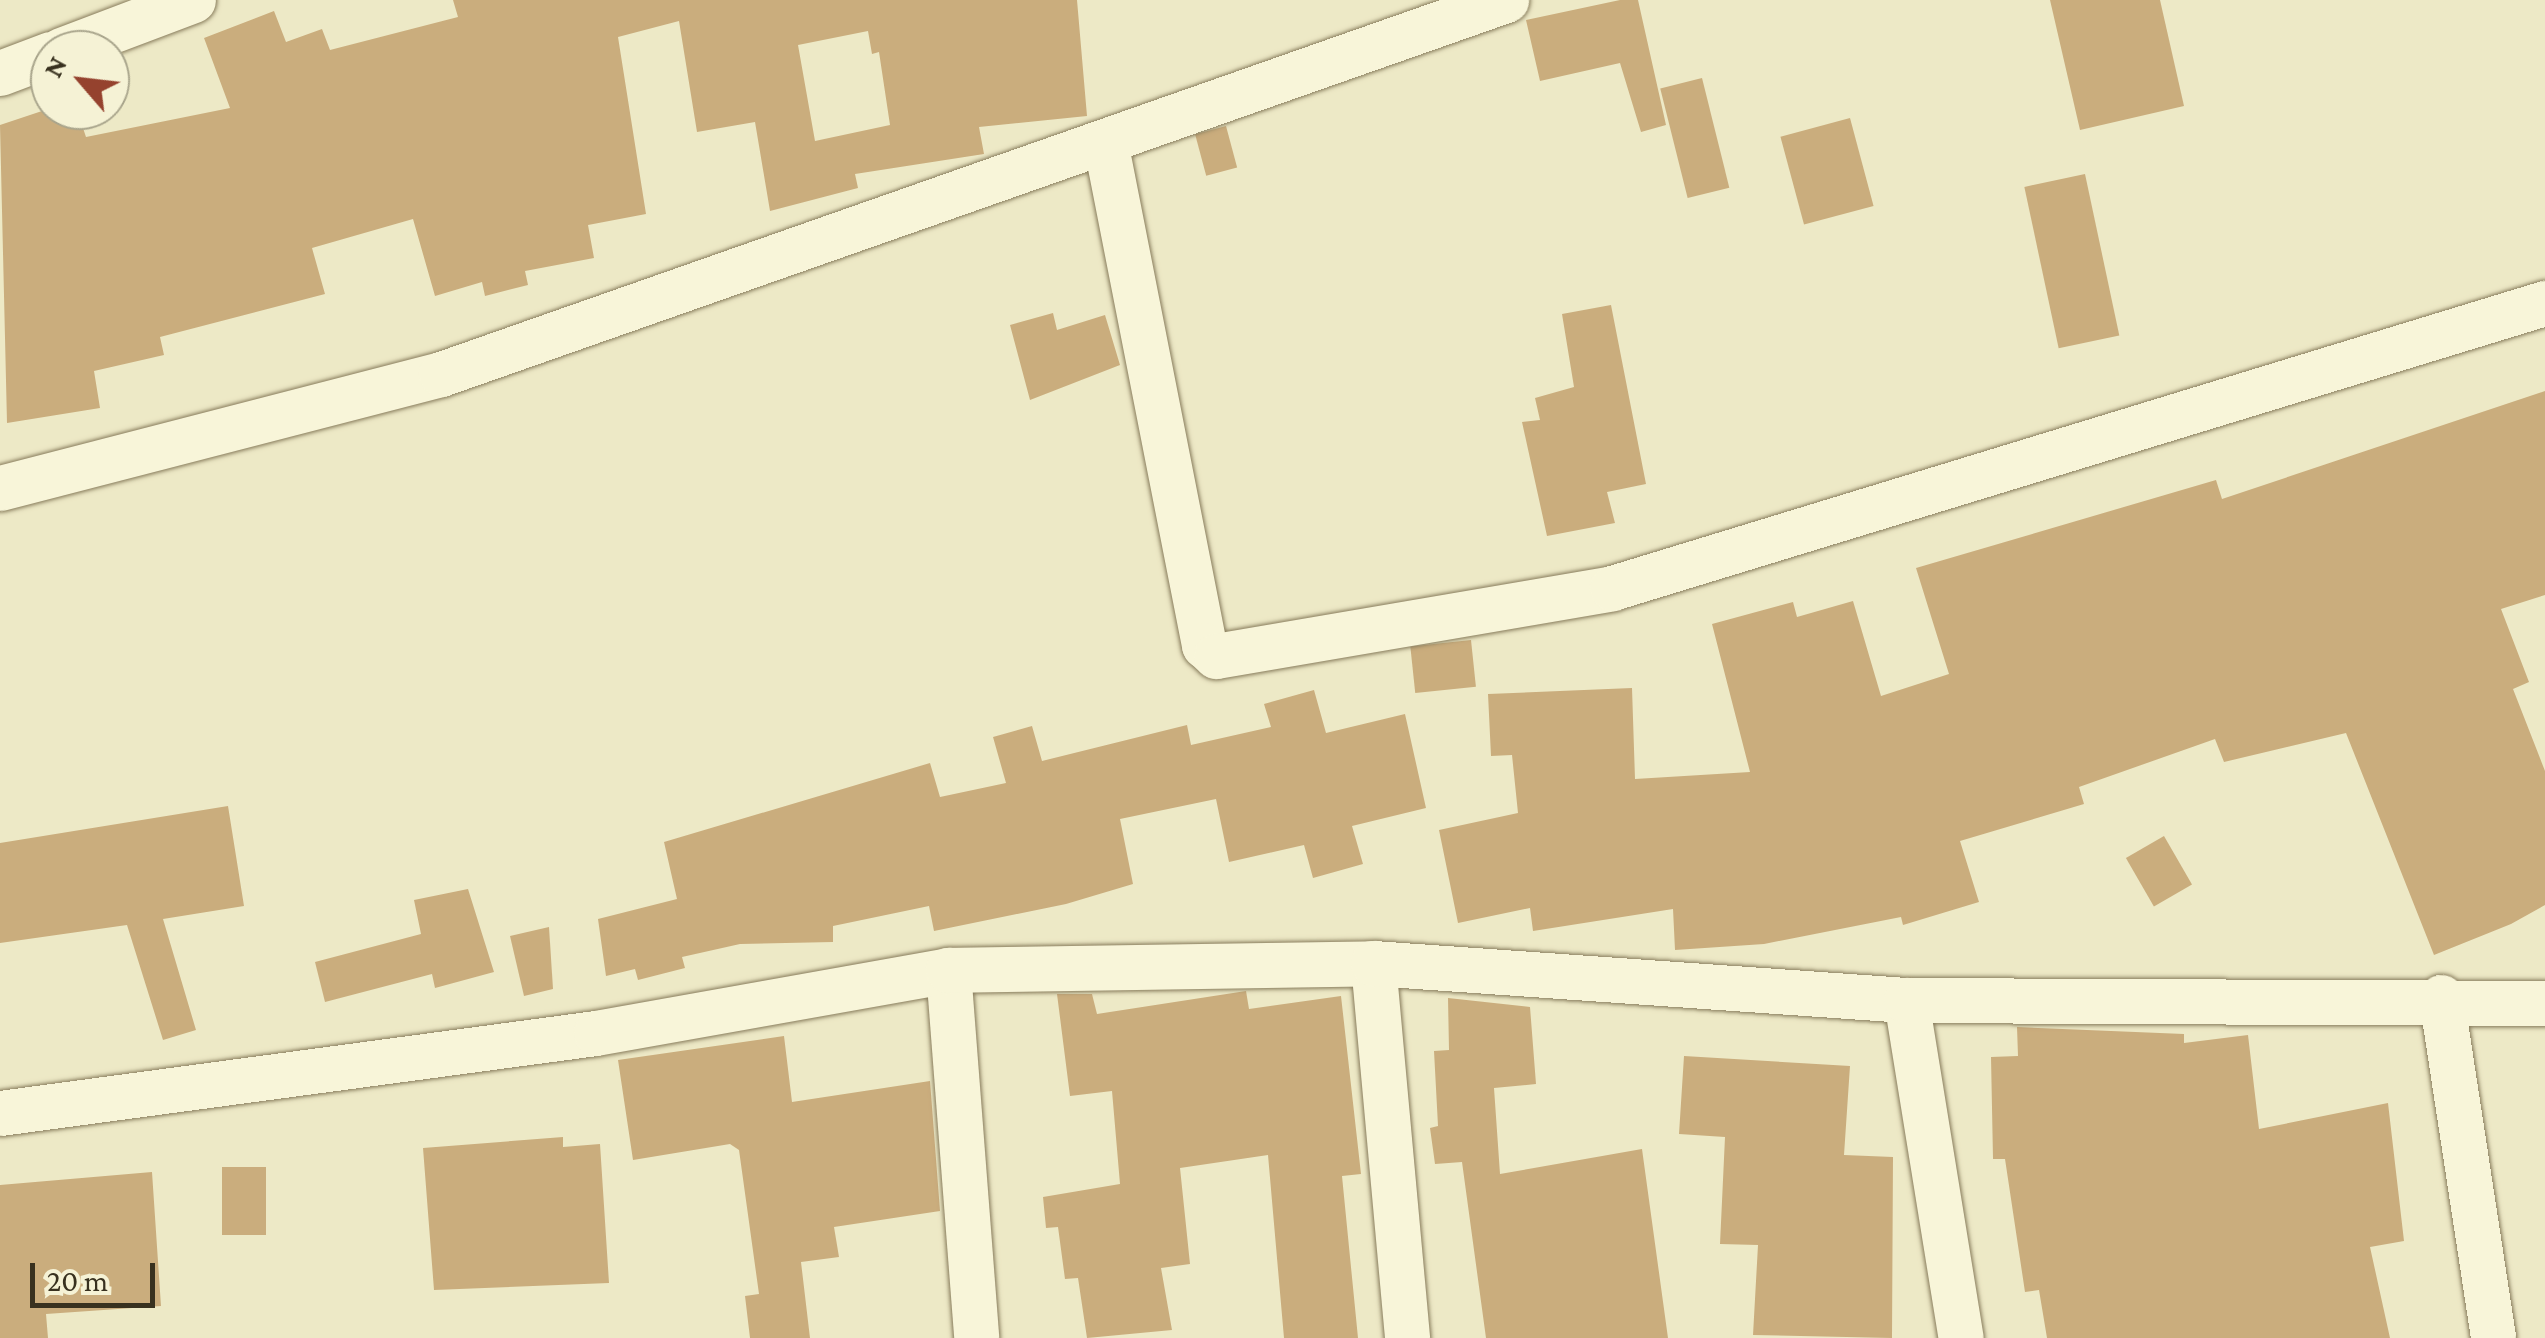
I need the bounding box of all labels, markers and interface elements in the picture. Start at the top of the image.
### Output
north arrow [30,30,130,130]
text: N [37,51,73,82]
scale bar [35,1243,160,1305]
text: 20 m [47,1264,108,1297]

